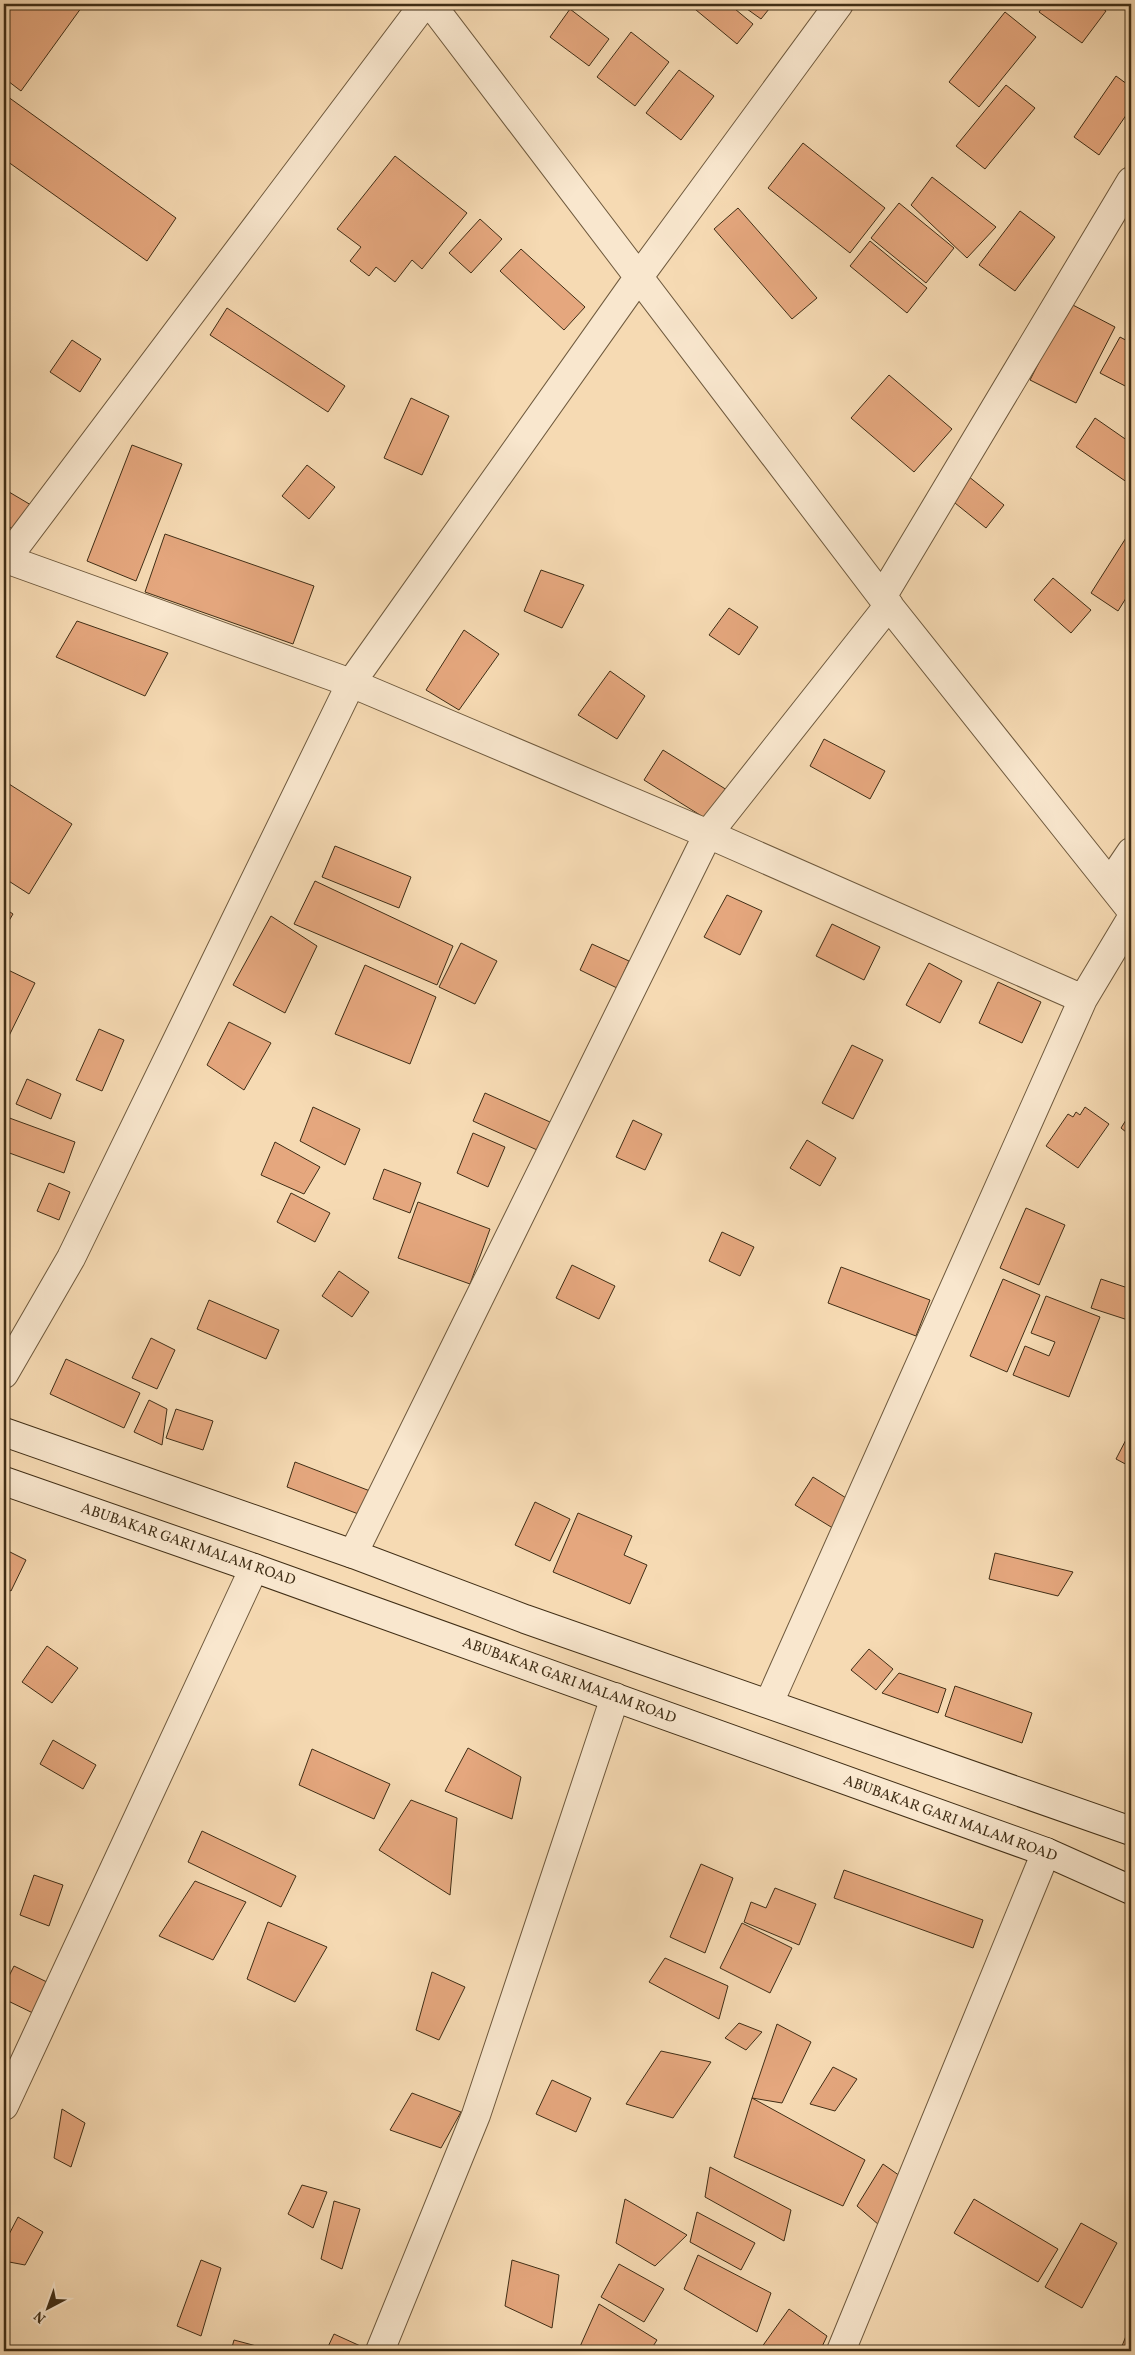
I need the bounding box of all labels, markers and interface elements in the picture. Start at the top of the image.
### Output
street label: ABUBAKAR GARI MALAM ROAD [78,1498,298,1592]
street label: ABUBAKAR GARI MALAM ROAD [459,1632,679,1730]
street label: ABUBAKAR GARI MALAM ROAD [840,1770,1060,1868]
north arrow [22,2282,72,2332]
text: N [30,2306,51,2327]

